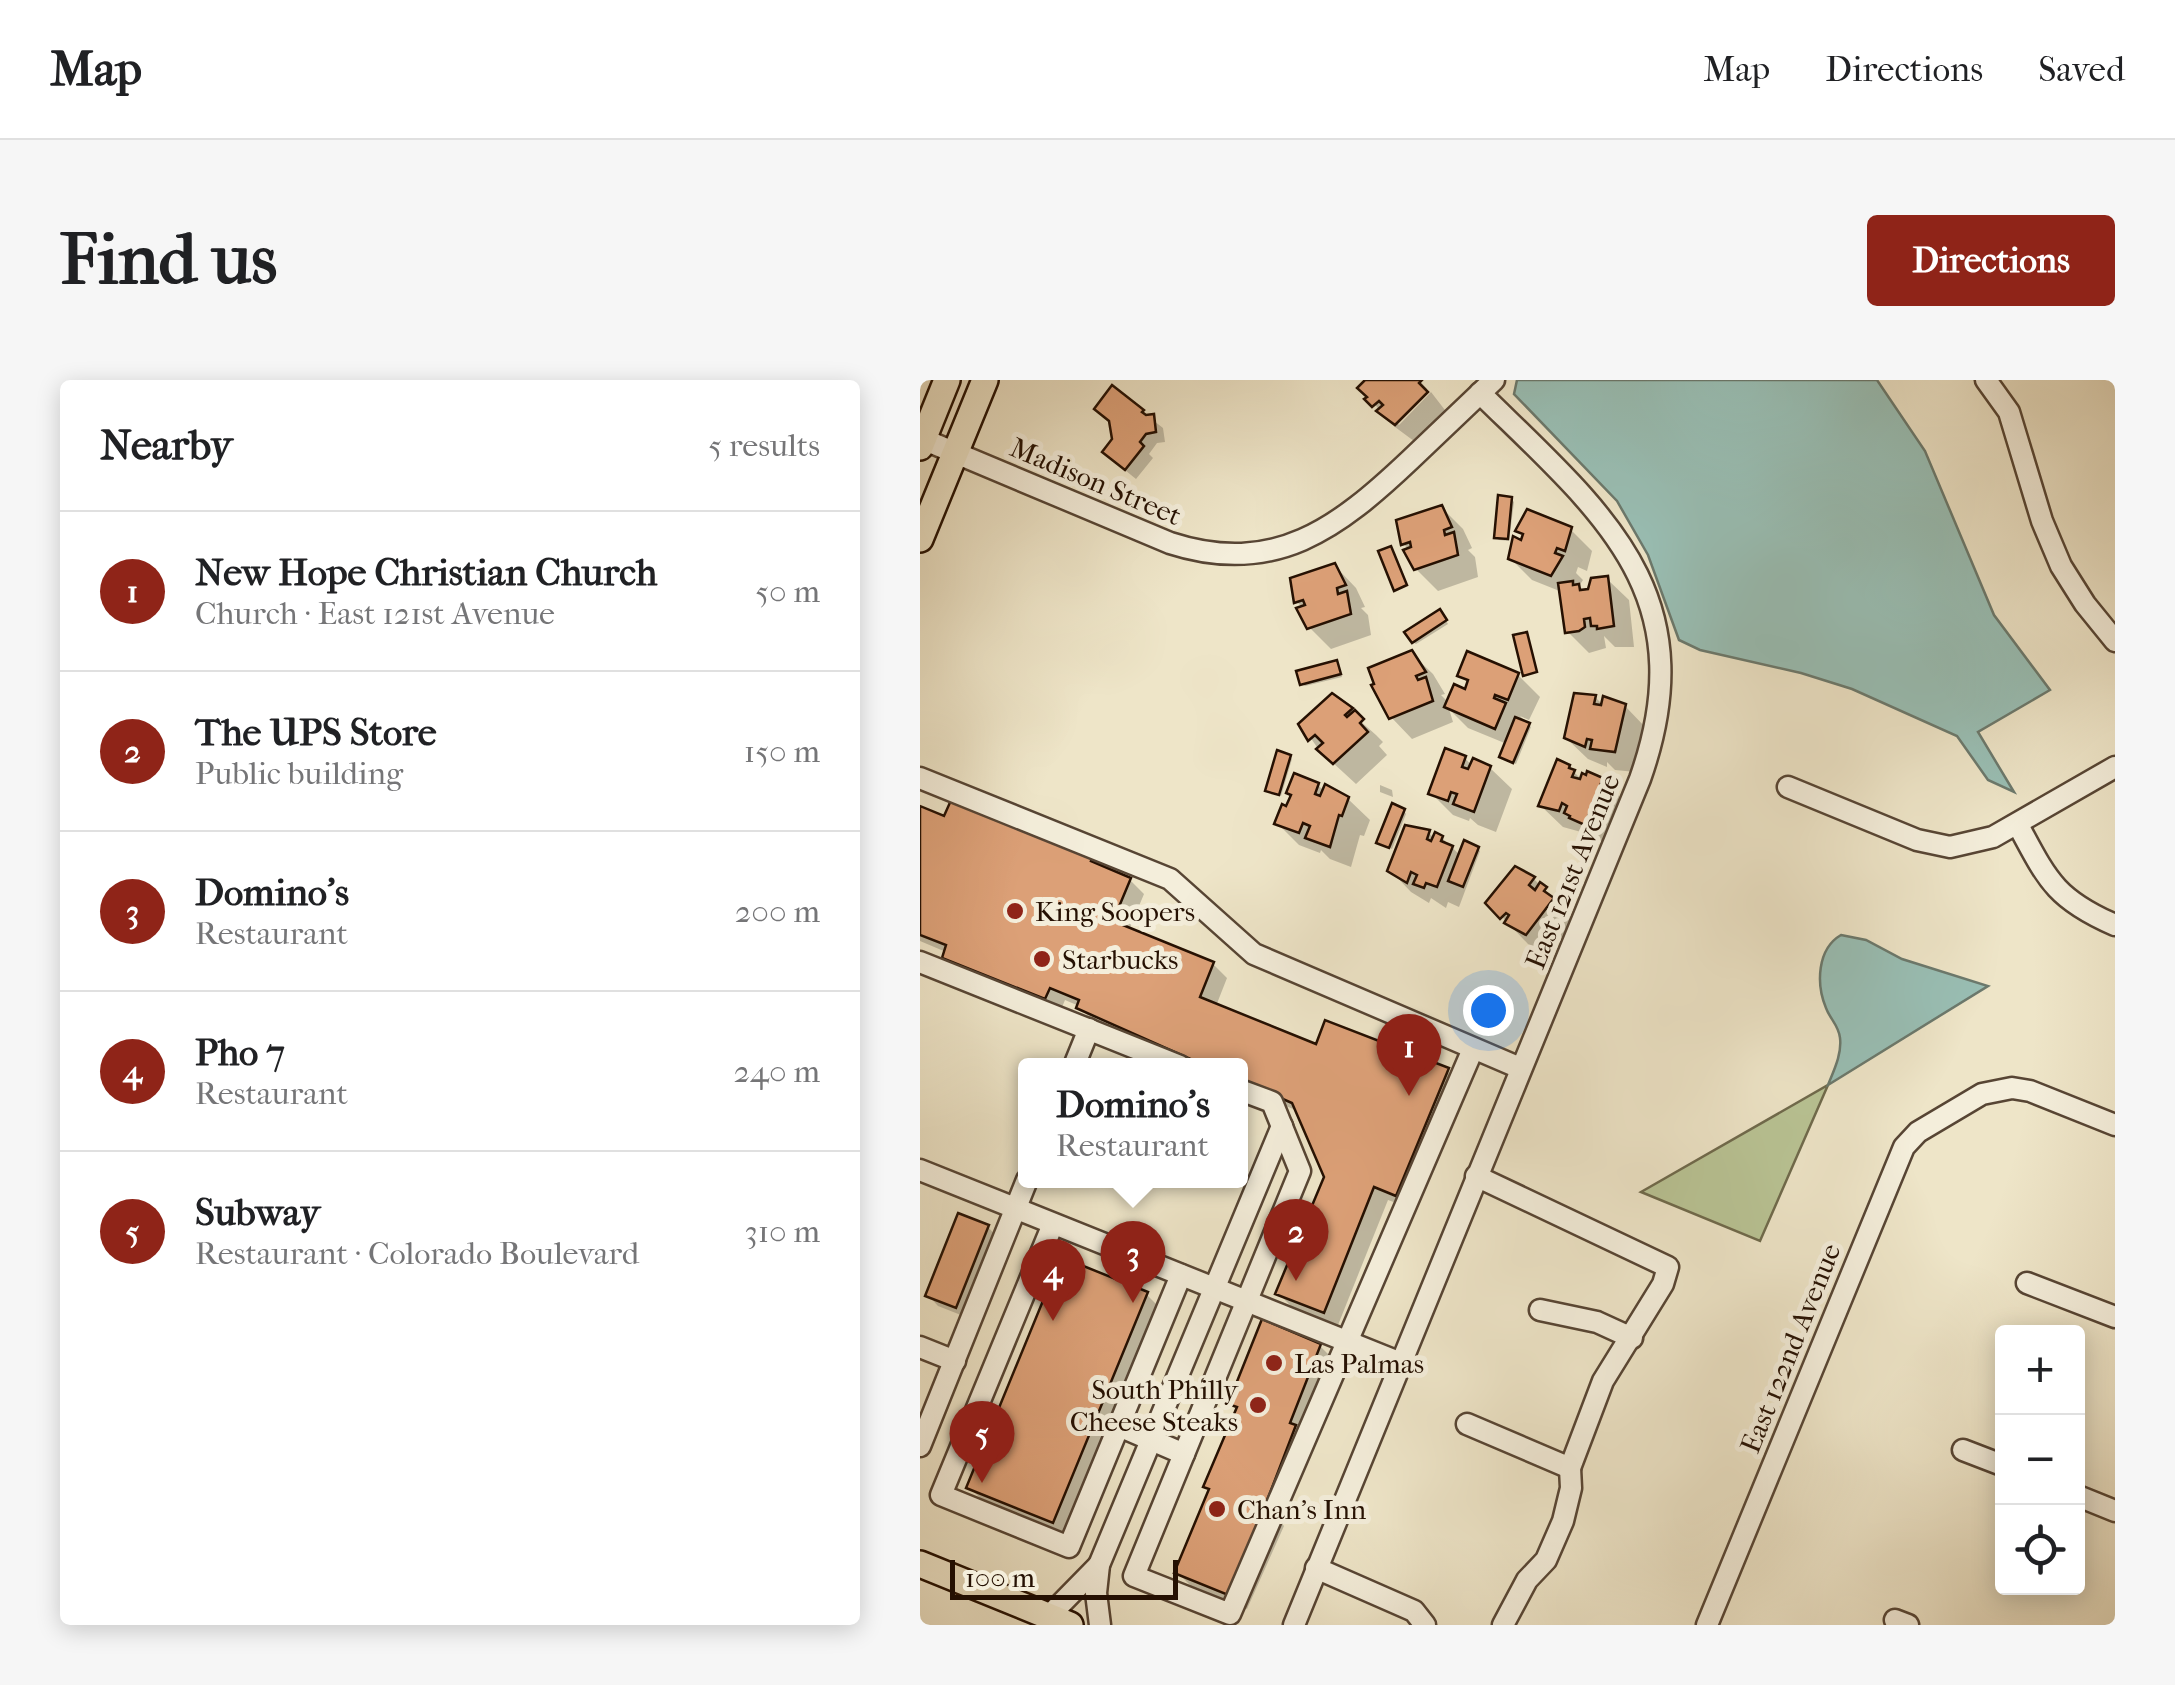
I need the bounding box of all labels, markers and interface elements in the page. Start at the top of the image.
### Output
text: Map [50,41,142,97]
text: Map [1703,49,1770,90]
text: Directions [1825,49,1983,90]
text: Saved [2038,49,2125,90]
button: Directions [1867,215,2115,306]
text: Find us [60,219,277,301]
text: Nearby [100,421,232,470]
text: 5 results [708,427,820,464]
street label: Madison Street [1005,431,1186,532]
text: New Hope Christian Church [195,550,657,595]
text: 1 [127,573,138,610]
text: 50 m [755,573,820,610]
text: Church · East 121st Avenue [195,595,555,632]
text: The UPS Store [195,710,437,755]
text: 2 [124,733,141,770]
text: 150 m [744,733,820,770]
text: Public building [195,755,403,792]
street label: East 121st Avenue [1518,769,1627,974]
text: Domino's [195,870,349,915]
text: 3 [126,893,139,930]
text: 200 m [735,893,820,930]
place label: King Soopers [1035,895,1195,928]
marker: King Soopers [1004,900,1026,922]
text: Restaurant [195,915,348,952]
place label: Starbucks [1062,943,1178,976]
marker: Starbucks [1031,948,1053,970]
your location [1463,985,1514,1036]
pin: 1 [1376,1014,1442,1096]
text: Pho 7 [195,1030,285,1075]
text: 4 [123,1053,142,1090]
text: 240 m [734,1053,820,1090]
popup [1018,1058,1248,1188]
text: Restaurant [195,1075,348,1112]
text: Domino's [1056,1082,1210,1127]
text: Restaurant [1056,1127,1209,1164]
text: Subway [195,1190,320,1235]
pin: 2 [1264,1198,1328,1281]
text: 5 [126,1213,139,1250]
text: 310 m [745,1213,820,1250]
pin: 3 [1100,1220,1166,1303]
text: Restaurant · Colorado Boulevard [195,1235,639,1272]
pin: 4 [1020,1238,1086,1321]
street label: East 122nd Avenue [1733,1239,1848,1458]
map controls [1995,1325,2085,1595]
button: + [1995,1325,2085,1415]
place label: Las Palmas [1294,1347,1424,1380]
marker: Las Palmas [1263,1352,1285,1374]
place label: South Philly Cheese Steaks [1070,1373,1239,1438]
marker: South Philly Cheese Steaks [1247,1394,1269,1416]
pin: 5 [950,1400,1014,1483]
button: − [1995,1415,2085,1505]
place label: Chan's Inn [1237,1493,1366,1526]
marker: Chan's Inn [1206,1498,1228,1520]
button: locate [1995,1505,2085,1595]
scale bar [950,1555,1178,1600]
text: 100 m [965,1561,1035,1594]

